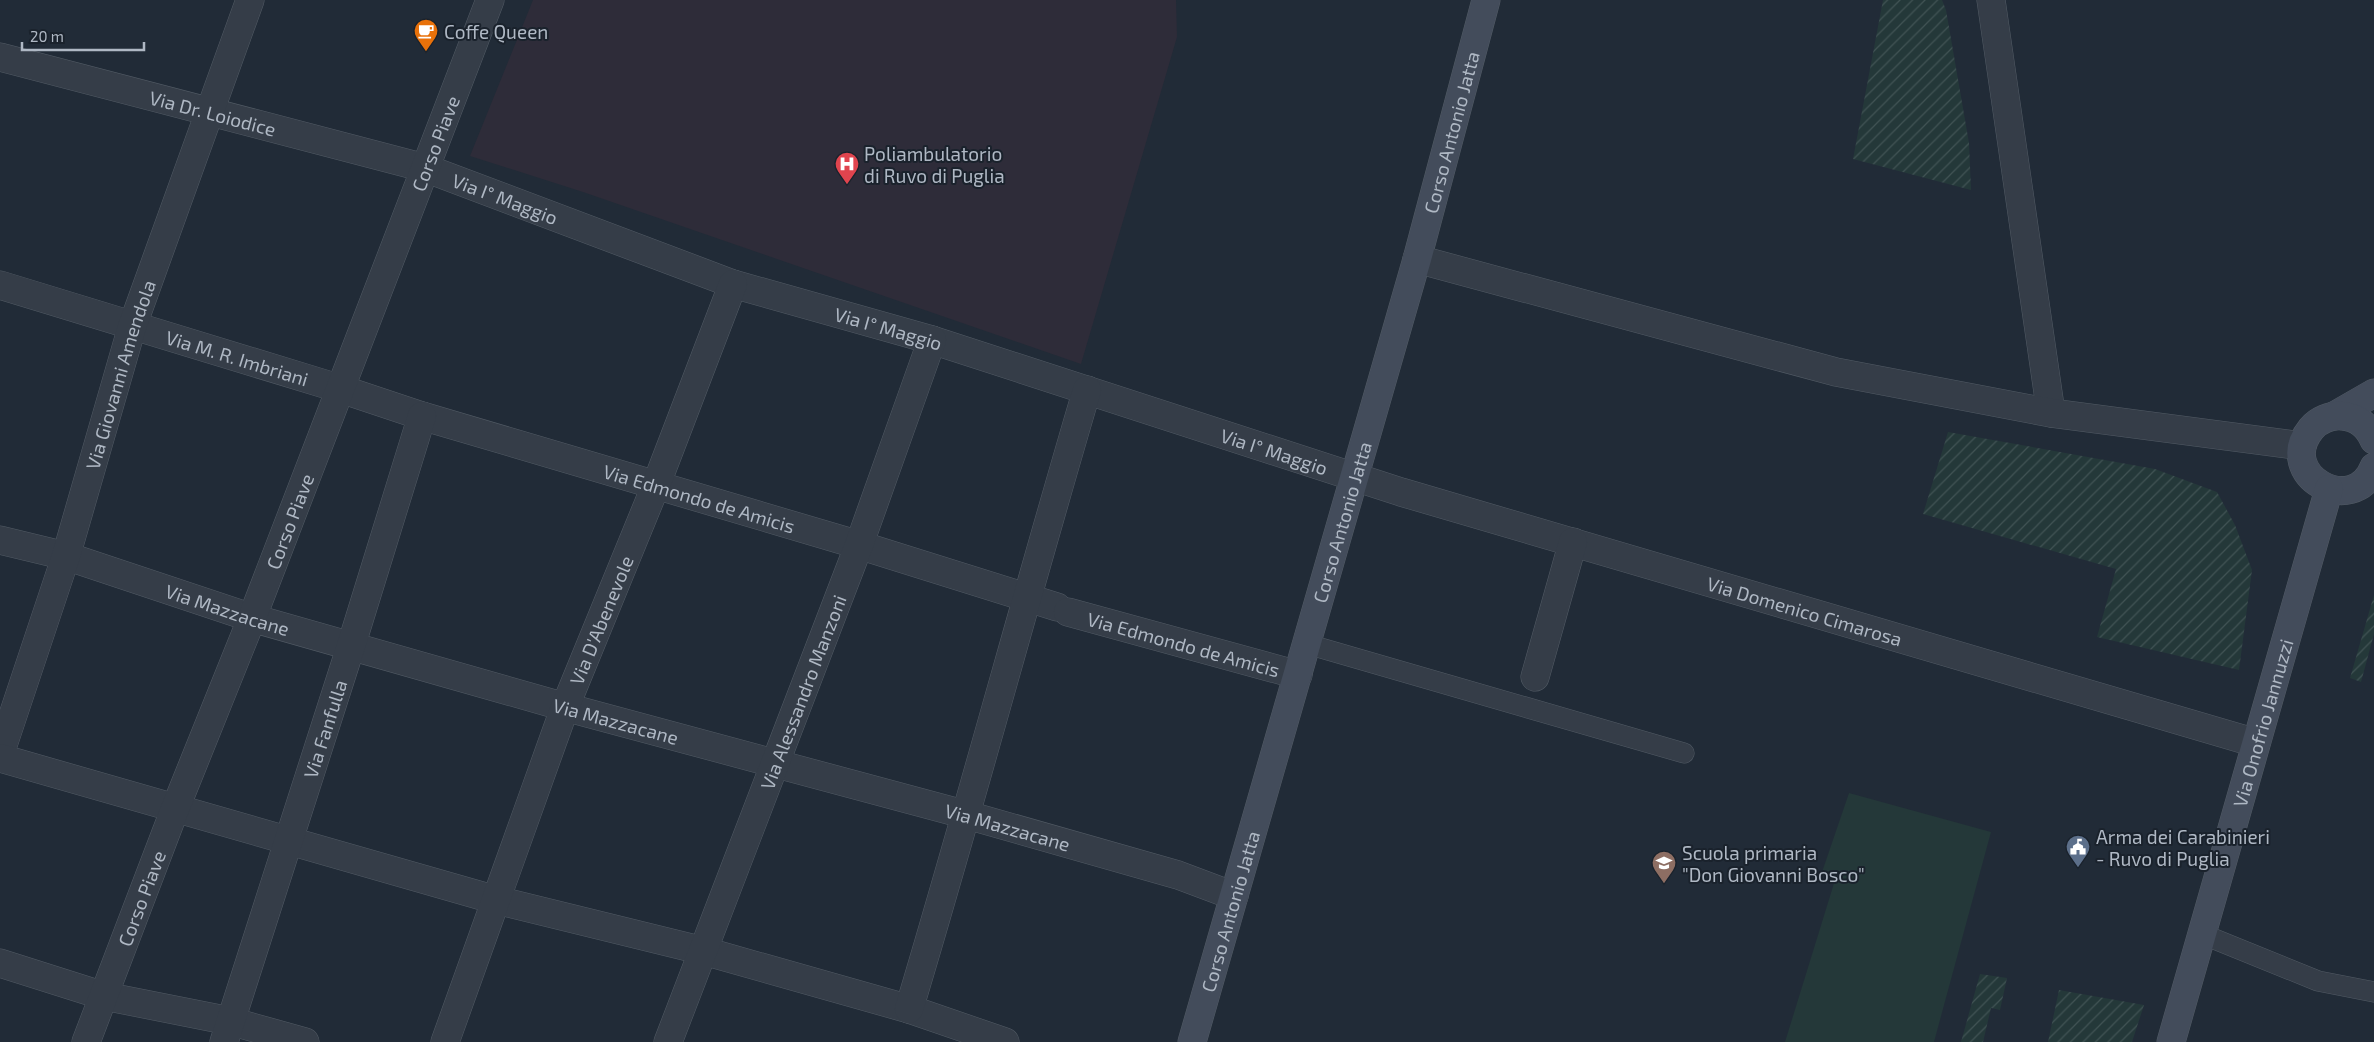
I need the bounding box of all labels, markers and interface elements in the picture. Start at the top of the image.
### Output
cafe icon: Coffe Queen [413,18,439,52]
scale bar [22,20,145,52]
place label: Coffe Queen [444,20,548,43]
text: 20 m [30,27,64,45]
street label: Corso Antonio Jatta [1418,49,1483,216]
street label: Via Dr. Loiodice [147,85,279,140]
street label: Corso Piave [406,92,464,194]
place label: Poliambulatorio di Ruvo di Puglia [864,142,1005,187]
hospital icon: Poliambulatorio di Ruvo di Puglia [834,151,860,185]
street label: Via I° Maggio [449,168,561,229]
street label: Via Giovanni Amendola [80,277,160,472]
street label: Via I° Maggio [832,302,945,354]
street label: Via M. R. Imbriani [163,325,311,390]
street label: Via I° Maggio [1218,423,1331,479]
street label: Corso Antonio Jatta [1307,439,1375,605]
street label: Via Edmondo de Amicis [601,459,798,537]
street label: Corso Piave [260,470,318,572]
street label: Via D'Abenevole [564,552,637,688]
street label: Via Domenico Cimarosa [1705,571,1905,650]
street label: Via Mazzacane [163,578,292,640]
street label: Via Alessandro Manzoni [755,591,850,793]
street label: Via Edmondo de Amicis [1085,606,1283,681]
street label: Via Onofrio Jannuzzi [2227,636,2297,809]
street label: Via Fanfulla [298,677,351,781]
street label: Via Mazzacane [550,693,681,748]
street label: Via Mazzacane [943,798,1073,855]
place label: Arma dei Carabinieri - Ruvo di Puglia [2096,825,2270,870]
street label: Corso Antonio Jatta [1195,828,1264,995]
public building icon: Arma dei Carabinieri - Ruvo di Puglia [2065,834,2091,868]
place label: Scuola primaria "Don Giovanni Bosco" [1682,841,1865,886]
street label: Corso Piave [112,847,170,949]
school or university icon: Scuola primaria "Don Giovanni Bosco" [1651,850,1677,884]

